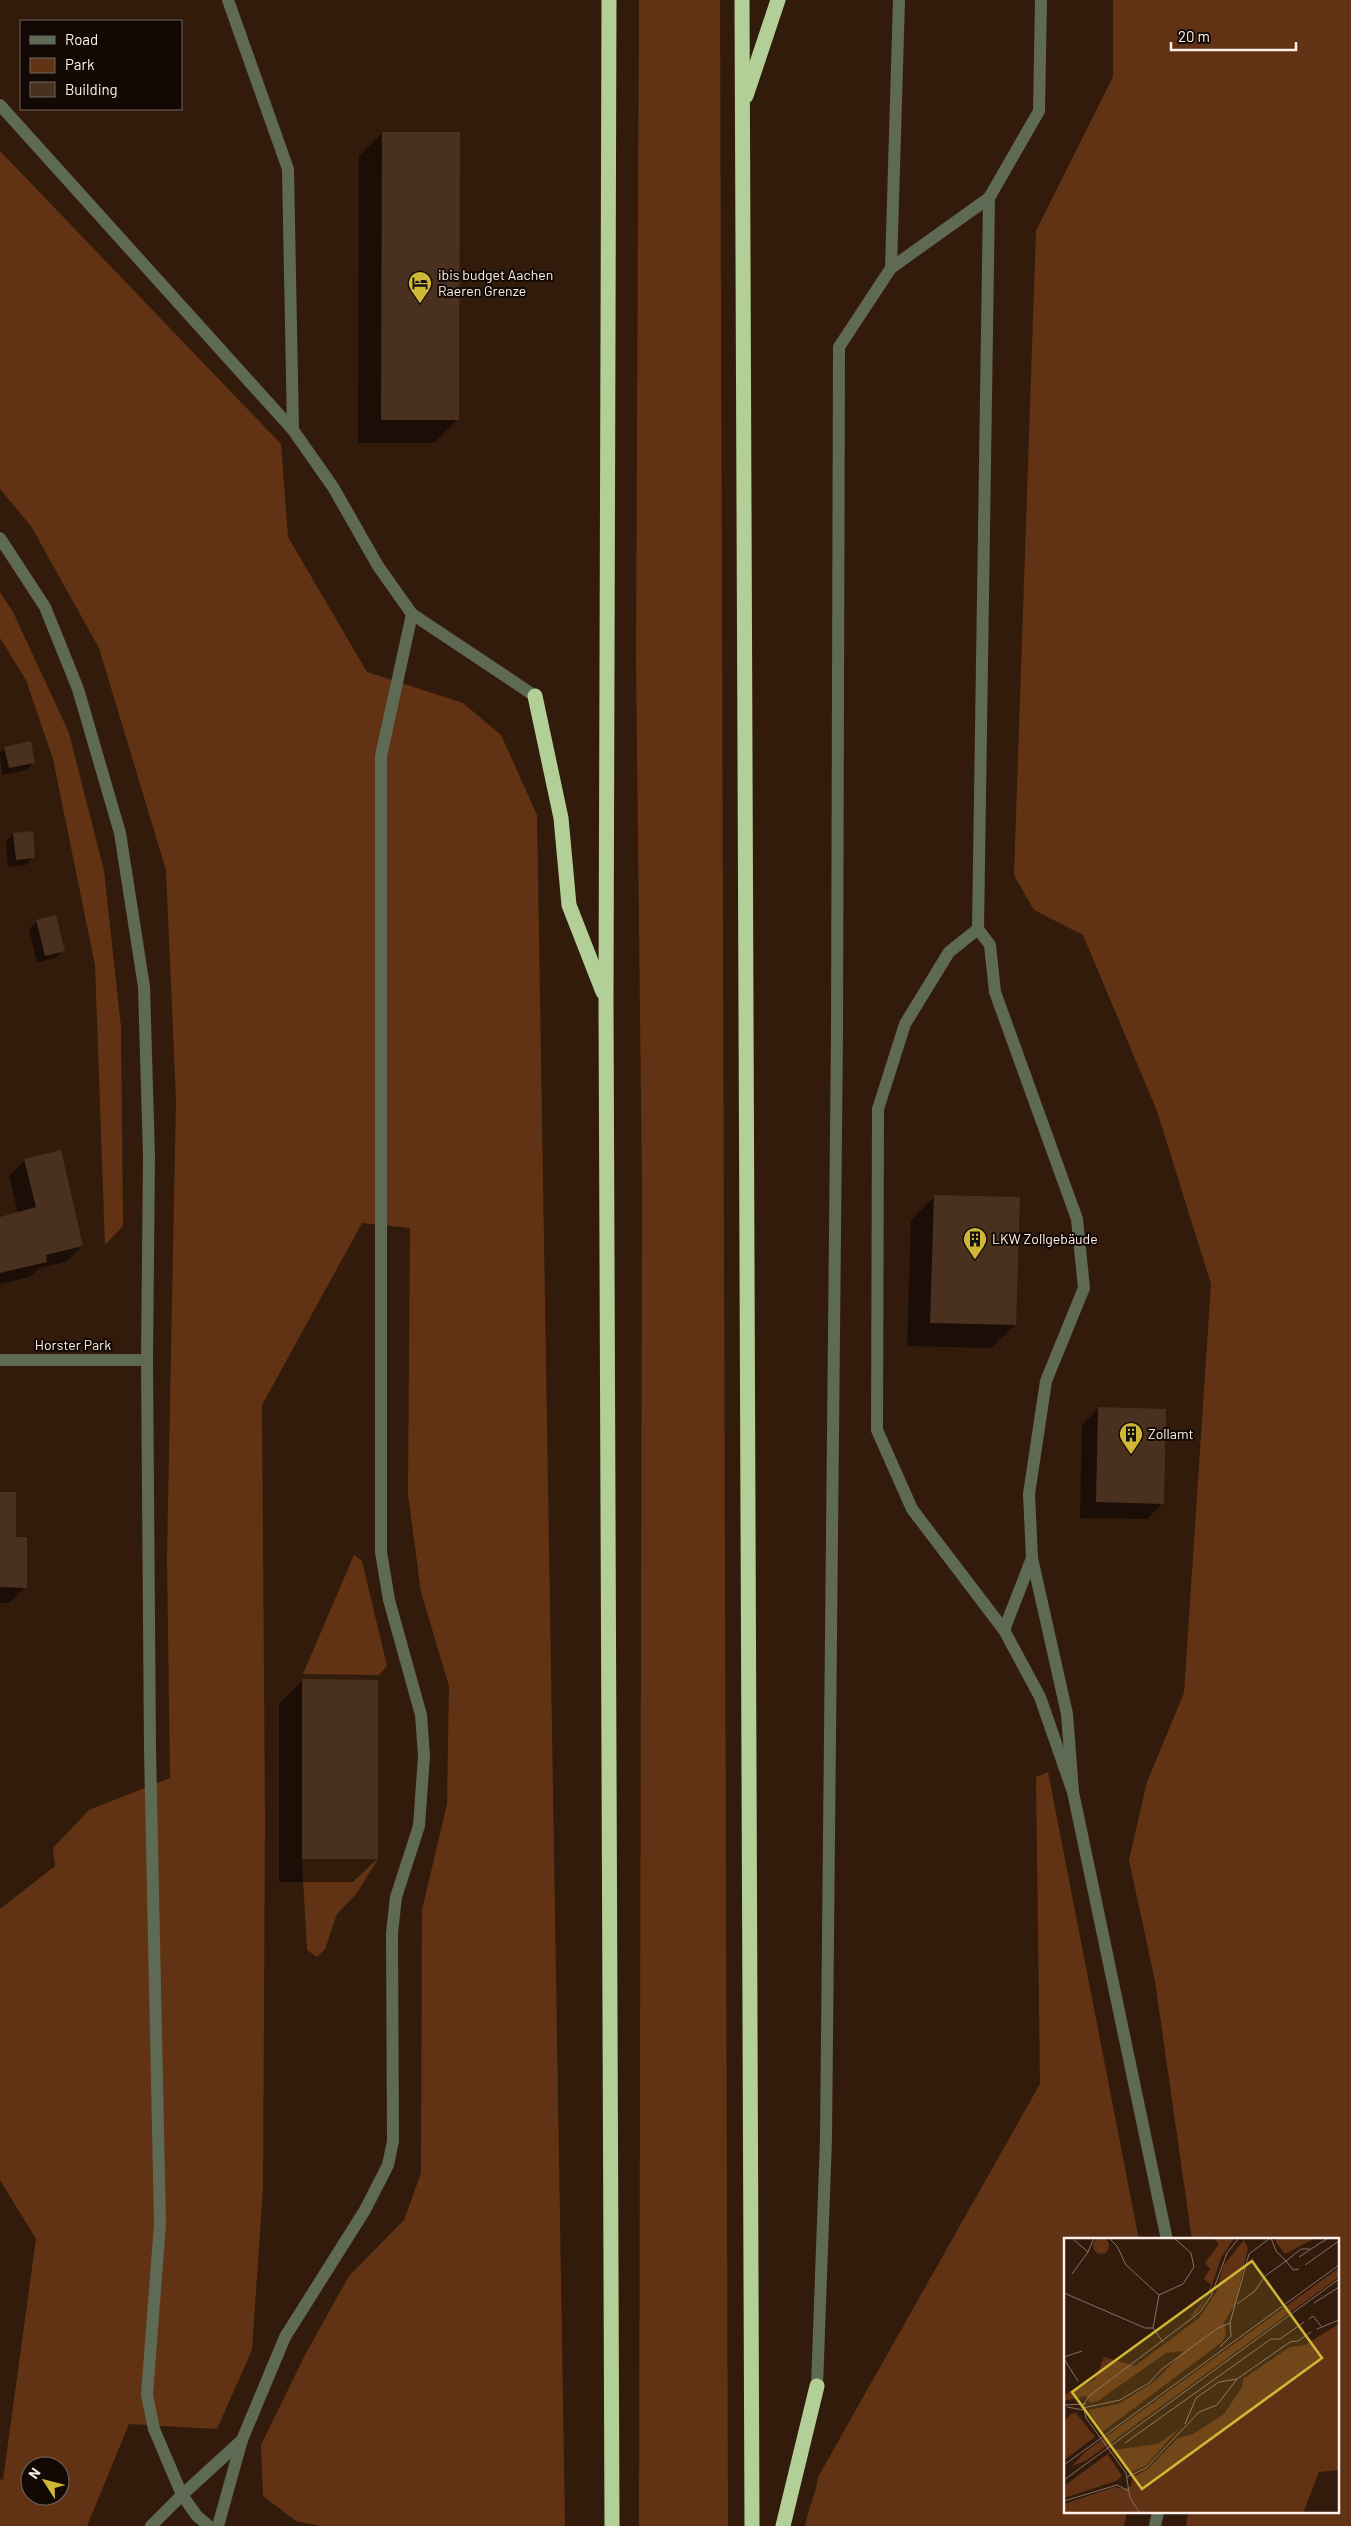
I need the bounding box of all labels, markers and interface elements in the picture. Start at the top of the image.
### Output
legend [20,20,182,110]
scale bar [1171,20,1296,52]
text: 20 m [1178,27,1210,45]
text: Road [65,30,98,48]
text: Park [65,55,95,73]
text: Building [65,80,118,98]
place label: ibis budget Aachen Raeren Grenze [438,266,553,299]
hotel icon: ibis budget Aachen Raeren Grenze [407,270,433,304]
building icon: LKW Zollgebäude [962,1226,988,1260]
place label: LKW Zollgebäude [992,1230,1098,1247]
street label: Horster Park [35,1336,111,1353]
building icon: Zollamt [1118,1421,1144,1455]
place label: Zollamt [1148,1425,1194,1442]
inset map [1064,2238,1338,2514]
north arrow [20,2456,70,2506]
text: N [24,2464,44,2482]

